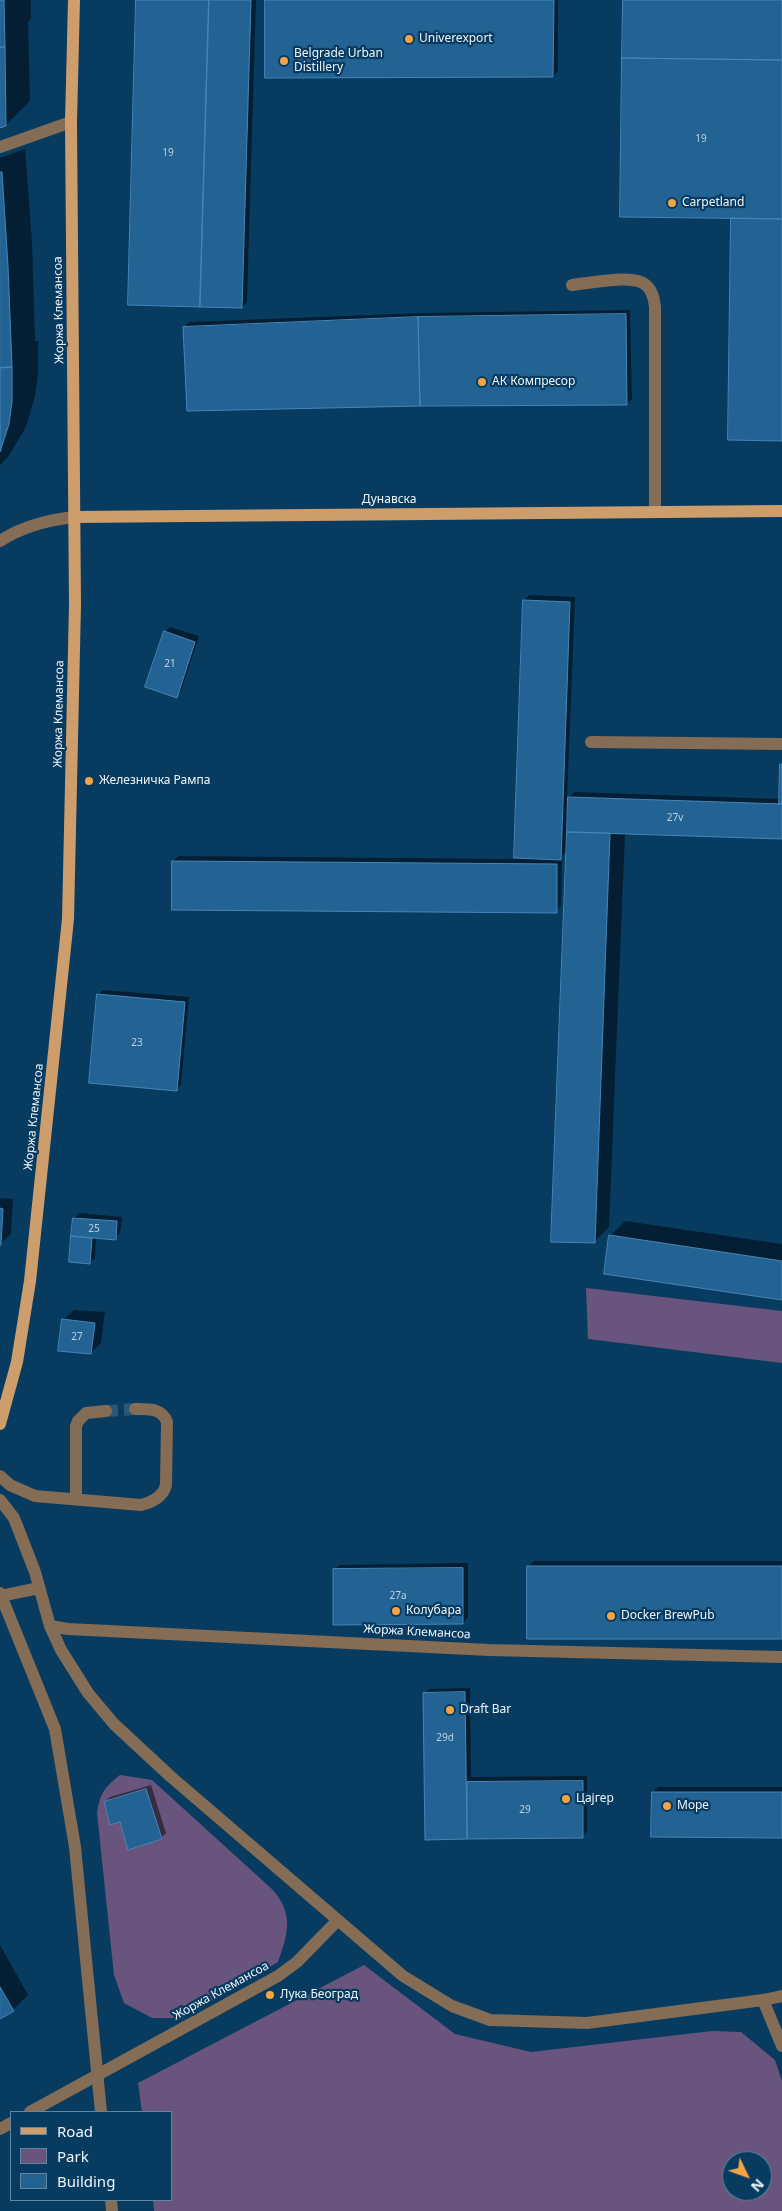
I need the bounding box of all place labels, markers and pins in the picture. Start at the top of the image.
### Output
place label: Univerexport [419,32,493,46]
marker: Univerexport [403,33,415,45]
place label: Belgrade Urban Distillery [294,47,383,75]
marker: Belgrade Urban Distillery [278,55,290,67]
place label: Carpetland [682,196,744,210]
marker: Carpetland [666,197,678,209]
place label: АК Компресор [492,375,575,389]
marker: АК Компресор [476,376,488,388]
place label: Железничка Рампа [99,774,210,788]
marker: Железничка Рампа [83,775,95,787]
place label: Колубара [406,1604,461,1618]
marker: Колубара [390,1605,402,1617]
place label: Docker BrewPub [621,1609,715,1623]
marker: Docker BrewPub [605,1610,617,1622]
place label: Draft Bar [460,1703,511,1717]
marker: Draft Bar [444,1704,456,1716]
place label: Цајгер [576,1792,614,1806]
marker: Цајгер [560,1793,572,1805]
place label: Море [677,1799,709,1813]
marker: Море [661,1800,673,1812]
place label: Лука Београд [280,1988,358,2002]
marker: Лука Београд [264,1989,276,2001]

